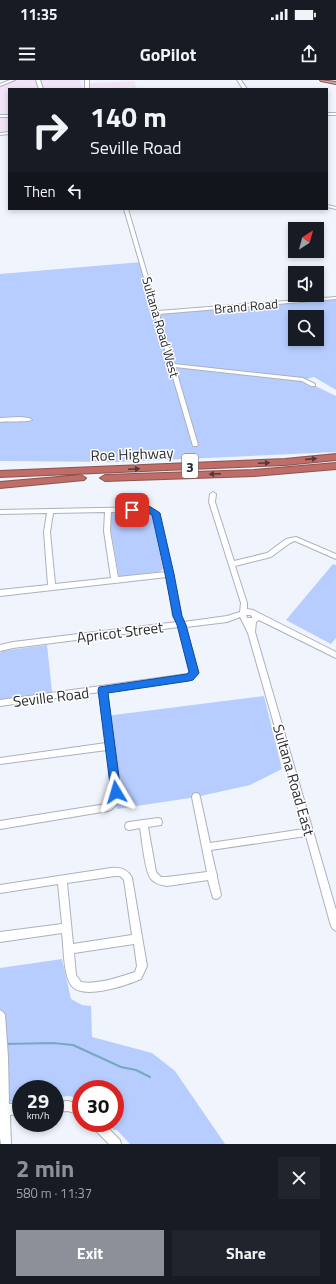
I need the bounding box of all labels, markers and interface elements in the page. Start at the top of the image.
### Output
text: 11:35 [20,3,57,26]
text: GoPilot [140,41,196,68]
icon: menu [16,43,38,65]
icon: share [298,43,320,65]
text: 140 m [90,95,167,138]
icon: right [24,104,76,156]
text: Seville Road [90,134,182,161]
text: Then [24,180,56,203]
icon: left [64,180,86,202]
north arrow [288,222,324,258]
map controls [288,222,324,346]
button: sound [288,266,324,302]
street label: Sultana Road West [137,274,185,380]
street label: Brand Road [213,293,279,319]
button: search [288,310,324,346]
street label: Roe Highway [90,441,174,467]
road number: 3 [182,454,198,478]
one-way arrow [305,456,317,463]
one-way arrow [258,459,270,466]
one-way arrow [128,465,140,472]
one-way arrow [208,471,221,477]
pin [115,493,149,527]
icon: arrive [121,499,143,521]
street label: Apricot Street [75,615,165,649]
street label: Seville Road [12,681,90,713]
street label: Sultana Road East [267,722,321,839]
position arrow [95,771,137,813]
speed limit sign: 30 [72,1080,124,1132]
text: 29 [27,1085,49,1116]
text: km/h [27,1108,49,1123]
text: 2 min [16,1150,74,1186]
button: close [278,1157,320,1199]
text: 580 m · 11:37 [16,1183,92,1203]
button: Exit [16,1230,164,1276]
button: Share [172,1230,320,1276]

